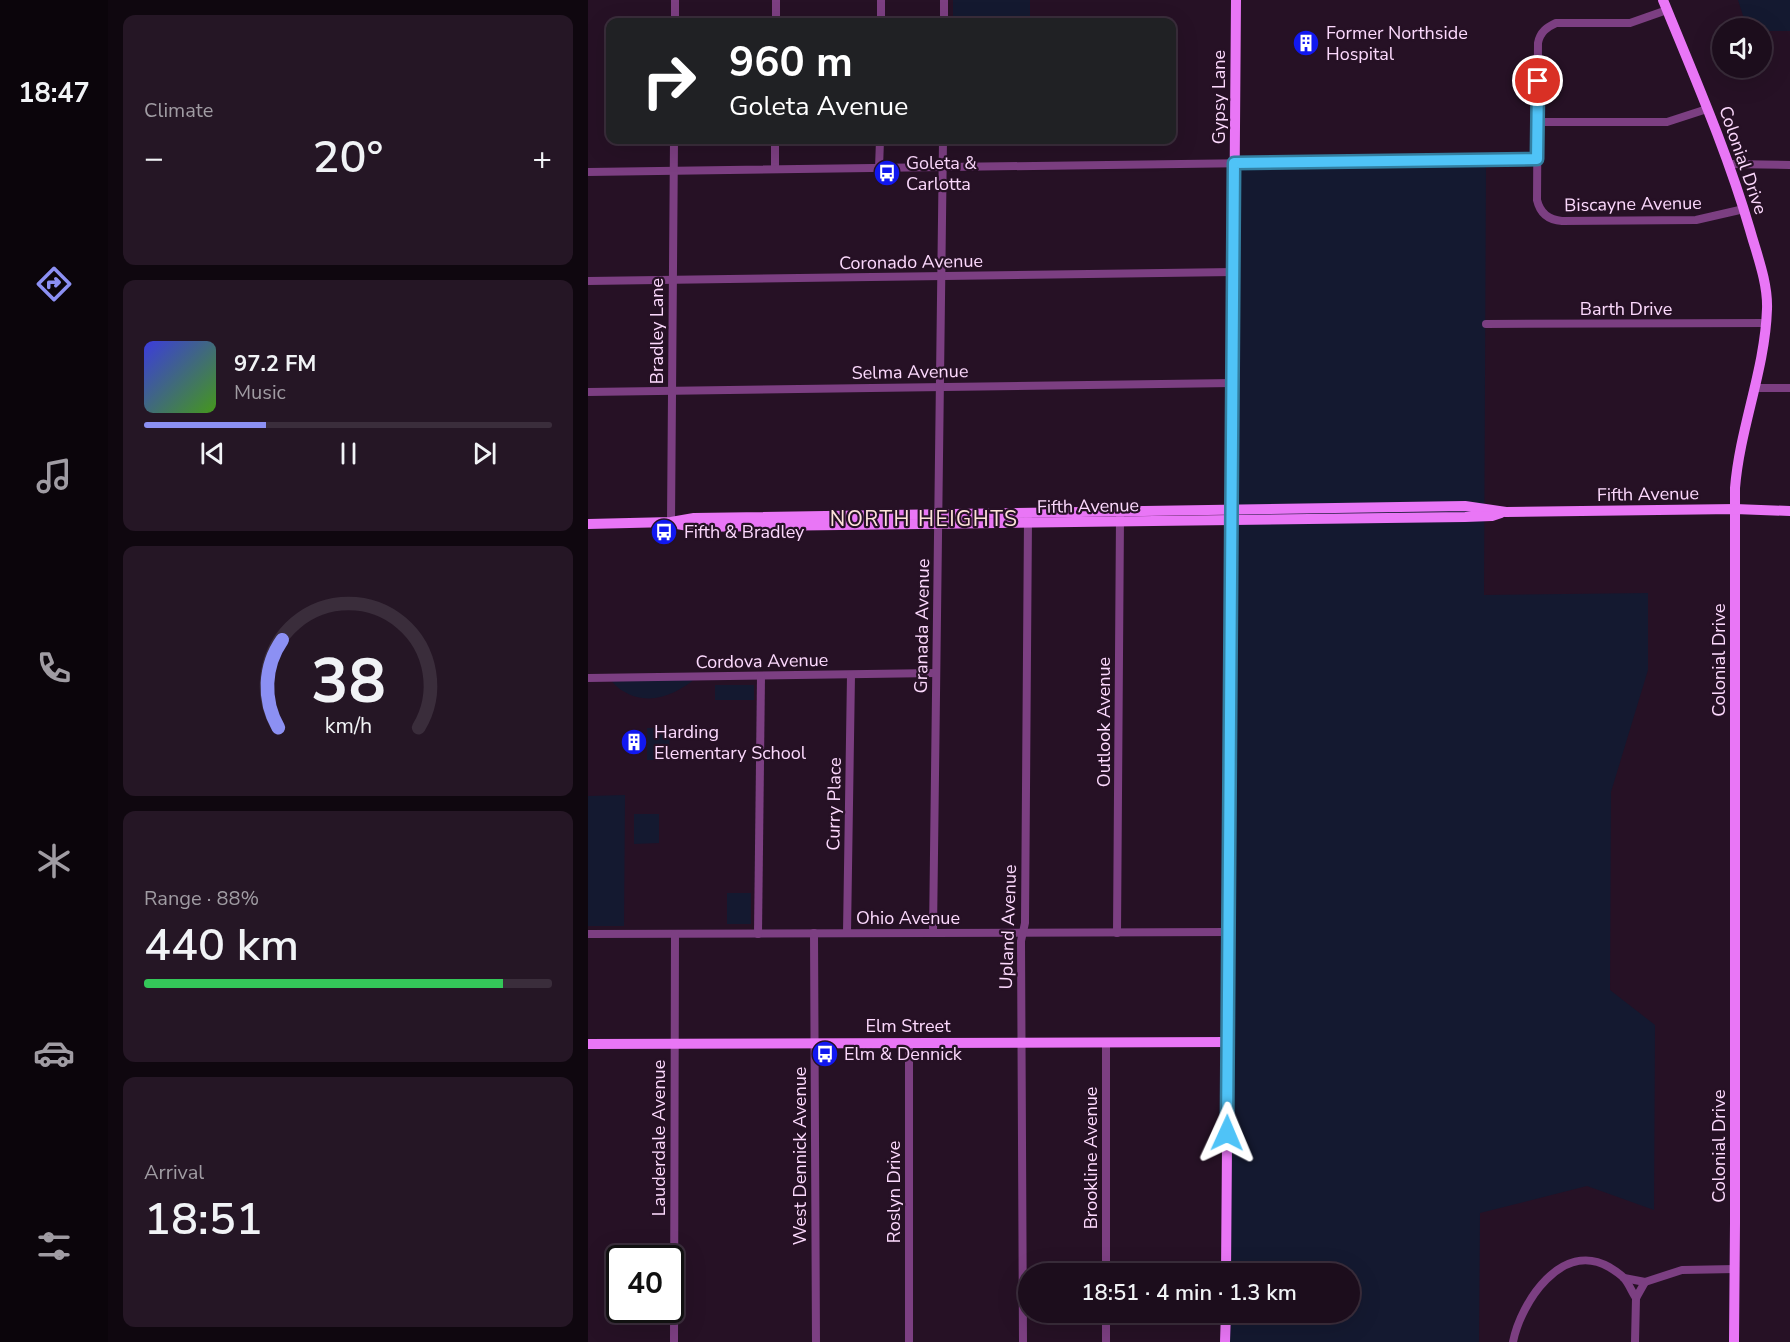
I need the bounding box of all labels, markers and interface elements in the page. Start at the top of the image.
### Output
map controls [1712,18,1772,78]
button: sound [1712,18,1772,78]
place label: Former Northside Hospital [1326,21,1468,66]
building icon: Former Northside Hospital [1291,28,1321,58]
text: 960 m [729,34,853,91]
icon: right [630,42,708,120]
street label: Gypsy Lane [1207,50,1231,144]
pin [1512,55,1563,106]
icon: arrive [1521,64,1554,97]
text: 18:47 [18,75,90,112]
text: Goleta Avenue [729,88,908,125]
text: Climate [144,97,213,124]
street label: Colonial Drive [1713,103,1773,217]
text: 20° [313,127,383,188]
text: − [144,136,164,181]
text: + [532,136,552,181]
place label: Goleta & Carlotta [906,151,977,196]
bus stop icon: Goleta & Carlotta [872,158,902,188]
street label: Biscayne Avenue [1564,191,1702,217]
street label: Coronado Avenue [839,249,983,275]
icon: directions [33,263,75,305]
street label: Bradley Lane [645,278,669,384]
street label: Barth Drive [1580,297,1672,321]
text: 97.2 FM [234,349,316,379]
street label: Selma Avenue [851,359,969,385]
text: Music [234,379,286,406]
icon: previous [196,437,229,470]
icon: pause [332,437,365,470]
icon: next [468,437,501,470]
icon: music [33,455,75,497]
street label: Fifth Avenue [1597,481,1699,507]
street label: Fifth Avenue [1037,493,1139,519]
district label: NORTH HEIGHTS [830,505,1018,533]
bus stop icon: Fifth & Bradley [649,517,679,547]
place label: Fifth & Bradley [684,520,805,544]
street label: Granada Avenue [909,558,935,694]
street label: Colonial Drive [1707,603,1731,717]
text: 38 [311,639,385,724]
icon: phone [33,647,75,689]
street label: Cordova Avenue [695,648,829,674]
street label: Outlook Avenue [1092,657,1116,787]
text: km/h [324,711,372,741]
place label: Harding Elementary School [654,720,807,765]
building icon: Harding Elementary School [619,727,649,757]
street label: Curry Place [821,757,847,851]
icon: climate [33,840,75,882]
street label: Upland Avenue [994,864,1022,990]
text: Range · 88% [144,885,259,912]
street label: Ohio Avenue [856,906,960,930]
text: 440 km [144,915,299,976]
street label: Elm Street [866,1014,951,1038]
icon: car [33,1032,75,1074]
bus stop icon: Elm & Dennick [810,1039,840,1069]
place label: Elm & Dennick [844,1042,963,1066]
street label: Lauderdale Avenue [647,1060,671,1216]
street label: West Dennick Avenue [788,1067,812,1245]
street label: Brookline Avenue [1079,1087,1103,1229]
street label: Colonial Drive [1707,1089,1731,1203]
position arrow [1195,1101,1259,1165]
street label: Roslyn Drive [882,1141,906,1243]
text: Arrival [144,1159,204,1186]
text: 18:51 [144,1189,263,1250]
icon: filters [33,1225,75,1267]
speed limit sign: 40 [606,1245,684,1323]
text: 18:51 · 4 min · 1.3 km [1081,1278,1297,1308]

